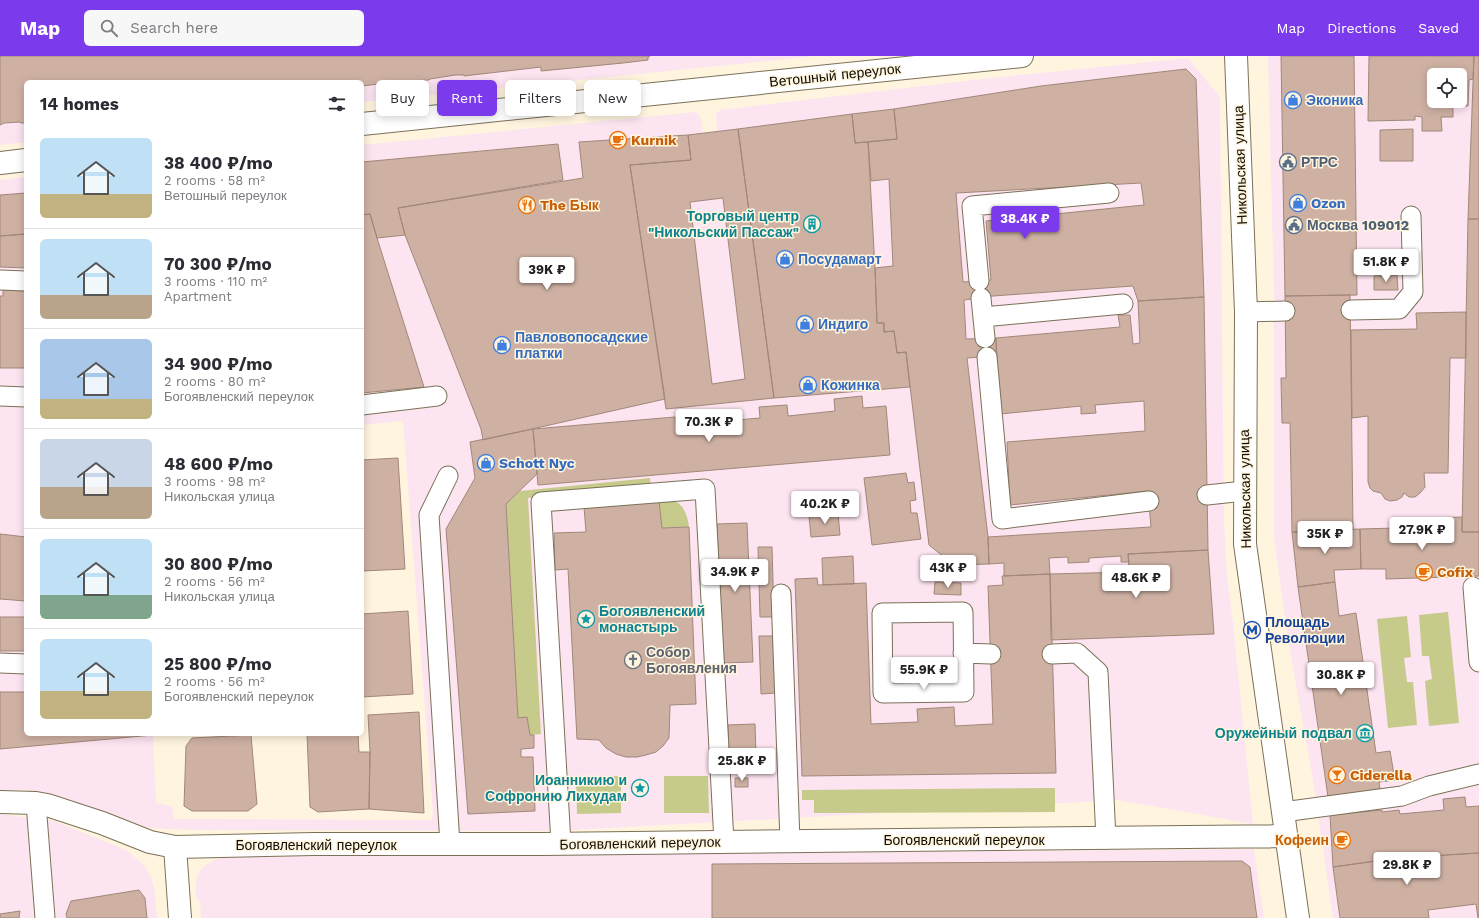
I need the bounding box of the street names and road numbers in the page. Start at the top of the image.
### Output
street label: Ветошный переулок [769,60,902,90]
street label: Никольская улица [1230,105,1250,225]
street label: Никольская улица [1236,429,1254,549]
street label: Богоявленский переулок [883,832,1045,848]
street label: Богоявленский переулок [559,834,722,852]
street label: Богоявленский переулок [235,837,397,853]

